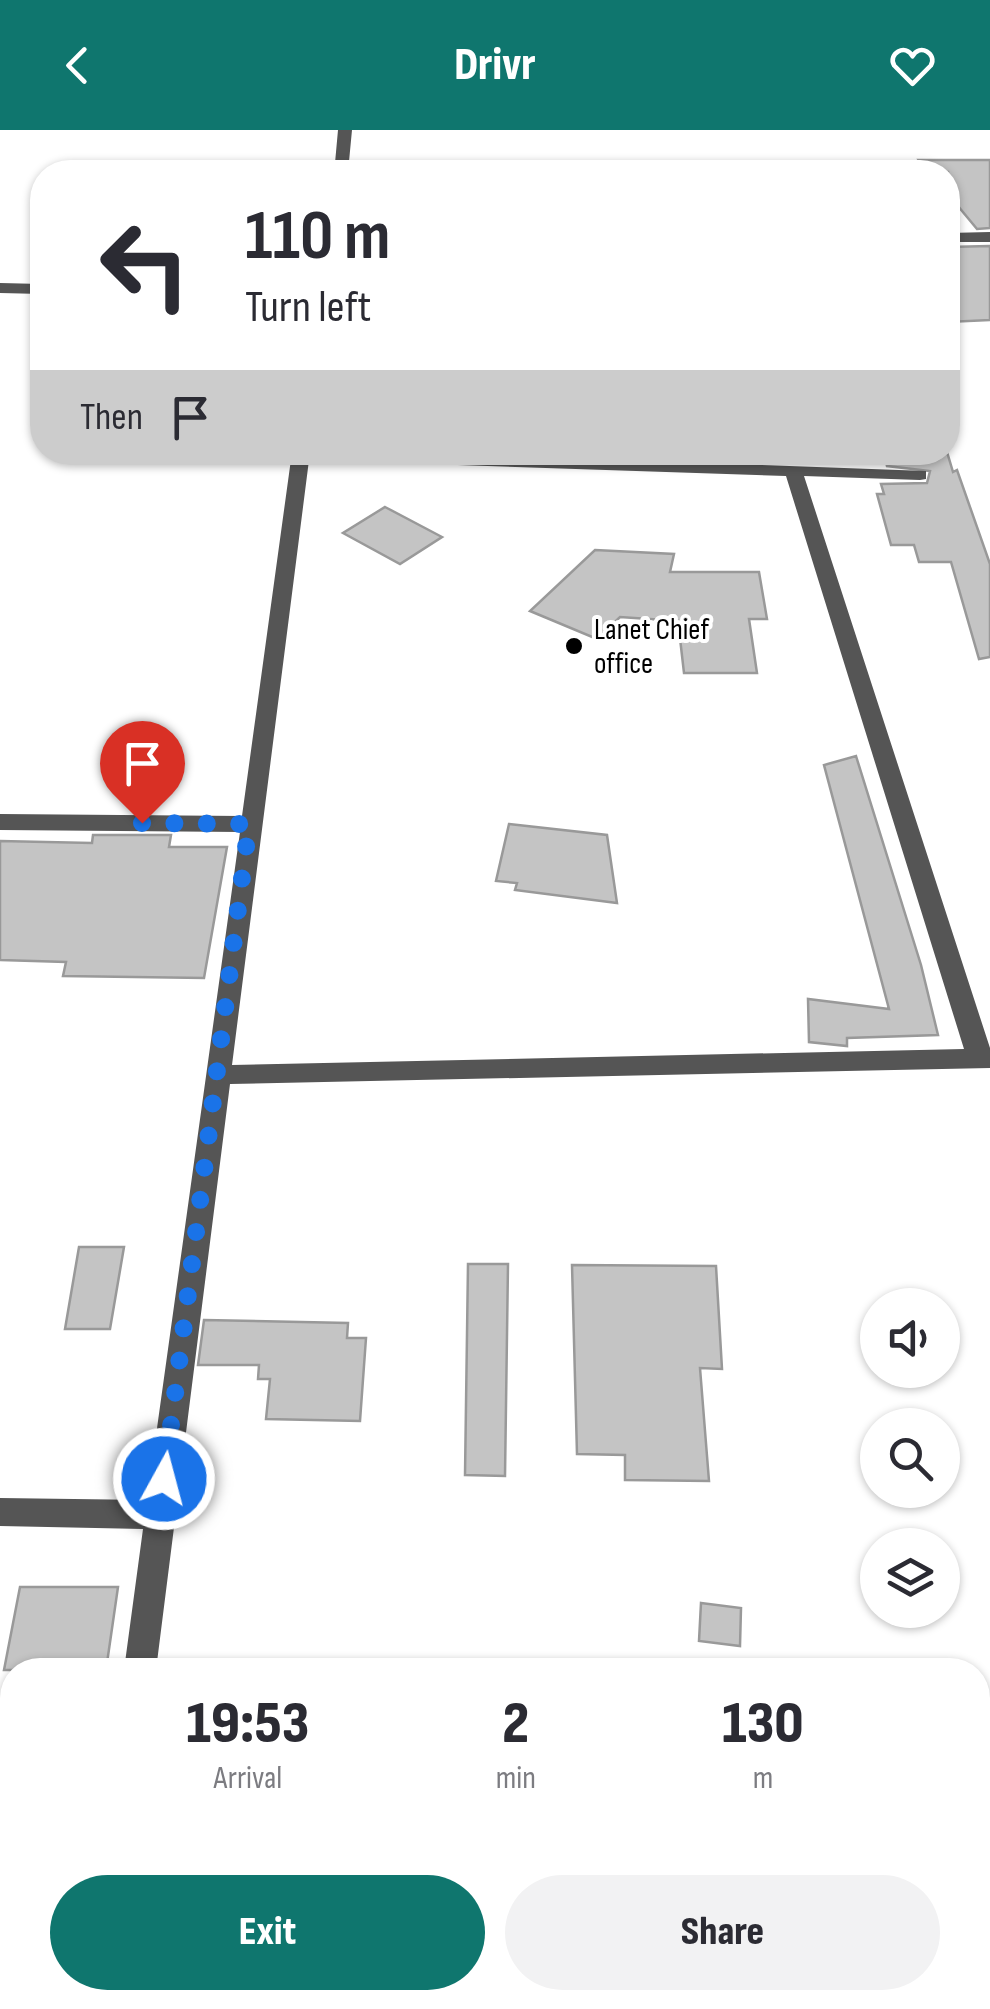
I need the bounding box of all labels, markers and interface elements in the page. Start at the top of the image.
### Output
icon: back [50,38,105,93]
text: Drivr [454,38,536,93]
icon: heart [885,38,940,93]
text: 110 m [245,195,391,279]
icon: left [80,200,210,330]
text: Turn left [245,280,371,335]
icon: arrive [163,390,218,445]
text: Then [80,395,143,440]
place label: Lanet Chief office [594,612,709,682]
marker: Lanet Chief office [563,635,585,657]
pin [100,721,185,824]
icon: arrive [115,736,170,791]
map controls [860,1288,960,1628]
button: sound [860,1288,960,1388]
button: search [860,1408,960,1508]
position arrow [112,1427,216,1531]
button: layers [860,1528,960,1628]
text: 19:53 [186,1688,309,1760]
text: 2 [502,1688,529,1760]
text: 130 [722,1688,804,1760]
text: Arrival [213,1759,282,1798]
text: min [496,1759,536,1798]
text: m [753,1759,773,1798]
button: Exit [50,1875,485,1990]
button: Share [505,1875,940,1990]

